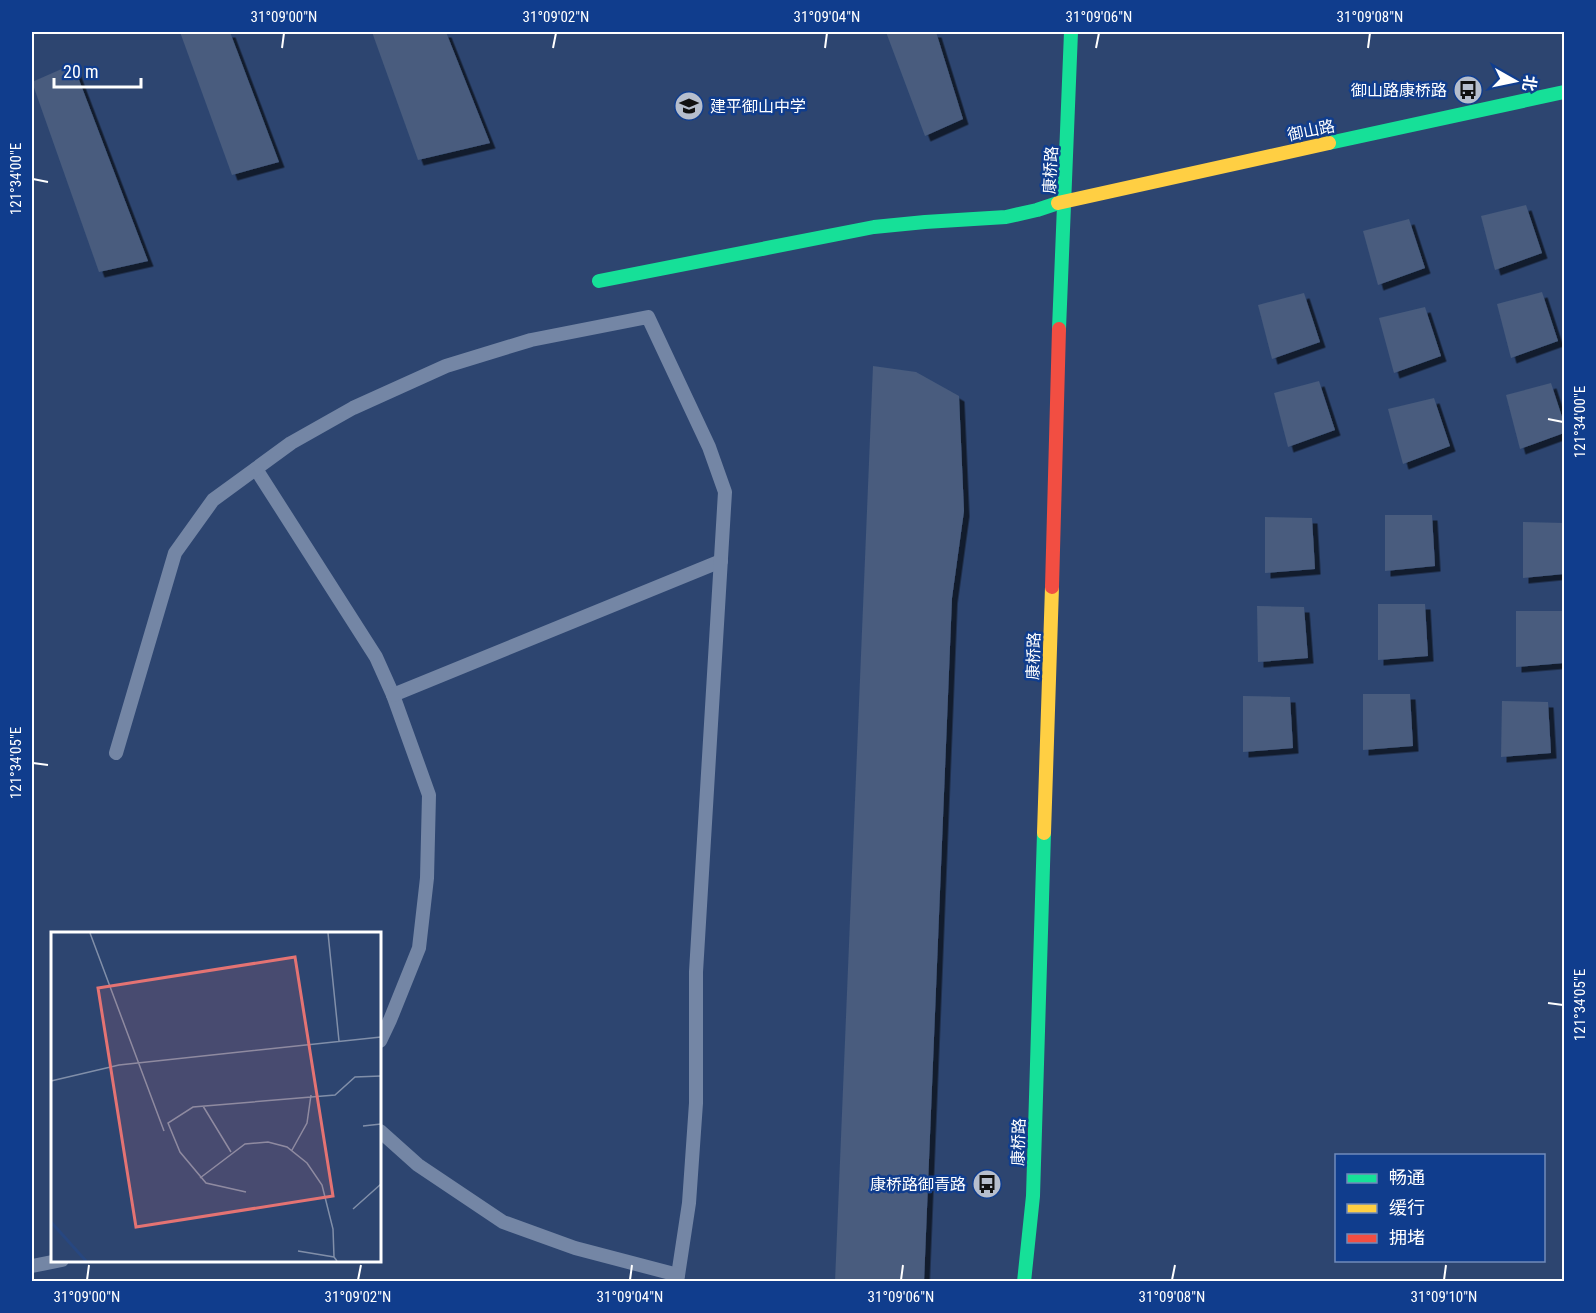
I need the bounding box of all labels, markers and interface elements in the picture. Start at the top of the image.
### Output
text: 31°09'00"N [251,8,317,26]
text: 31°09'02"N [523,8,589,26]
text: 31°09'04"N [794,8,860,26]
text: 31°09'06"N [1066,8,1132,26]
text: 31°09'08"N [1337,8,1403,26]
scale bar [54,51,141,89]
north arrow [1485,51,1545,111]
text: 20 m [63,61,98,82]
bus stop icon: 御山路康桥路 [1452,74,1484,106]
text: 北 [1519,74,1540,93]
place label: 御山路康桥路 [1351,81,1447,100]
school or university icon: 建平御山中学 [673,90,705,122]
place label: 建平御山中学 [710,97,806,116]
street label: 御山路 [1286,116,1337,145]
text: 121°34'00"E [7,143,25,215]
street label: 康桥路 [1040,146,1061,194]
text: 121°34'00"E [1571,386,1589,458]
street label: 康桥路 [1023,632,1044,680]
text: 121°34'05"E [7,727,25,799]
inset map [51,932,381,1262]
text: 121°34'05"E [1571,969,1589,1041]
street label: 康桥路 [1008,1118,1029,1166]
legend [1335,1154,1545,1262]
text: 畅通 [1389,1167,1425,1188]
bus stop icon: 康桥路御青路 [971,1168,1003,1200]
place label: 康桥路御青路 [870,1175,966,1194]
text: 缓行 [1389,1197,1425,1218]
text: 拥堵 [1389,1227,1425,1248]
text: 31°09'00"N [54,1288,120,1306]
text: 31°09'02"N [325,1288,391,1306]
text: 31°09'04"N [597,1288,663,1306]
text: 31°09'06"N [868,1288,934,1306]
text: 31°09'08"N [1139,1288,1205,1306]
text: 31°09'10"N [1411,1288,1477,1306]

